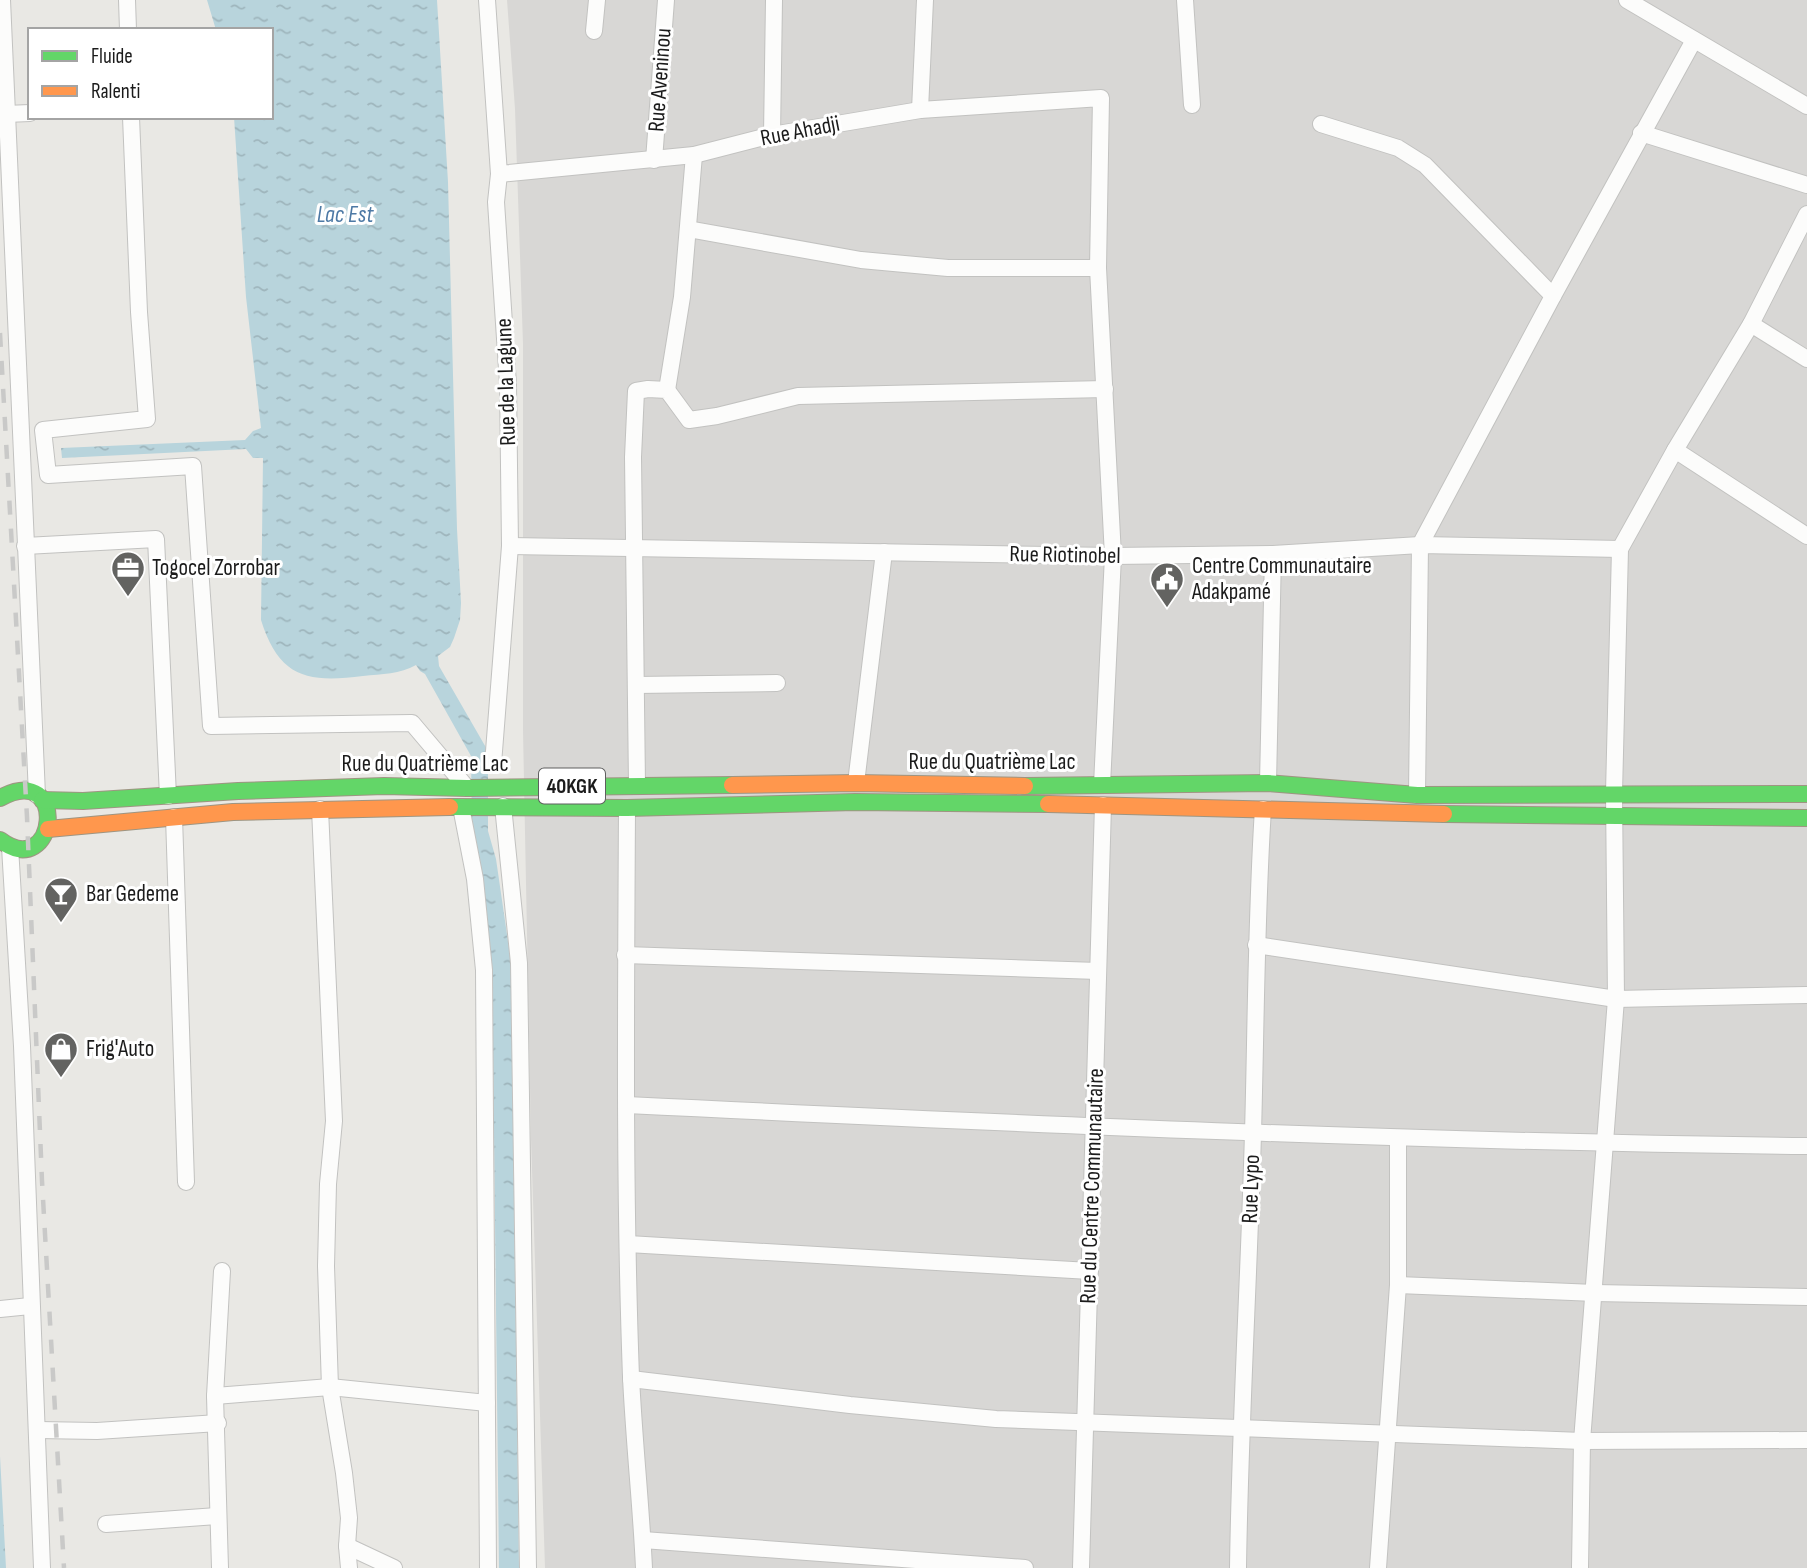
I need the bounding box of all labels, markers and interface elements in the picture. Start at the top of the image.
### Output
street label: Rue Aveninou [642,27,678,133]
legend [28,28,273,119]
text: Fluide [91,44,133,69]
text: Ralenti [91,79,140,104]
street label: Rue Ahadji [758,110,842,152]
water label: Lac Est [317,200,374,229]
street label: Rue de la Lagune [490,318,522,446]
street label: Rue Riotinobel [1009,540,1121,570]
office icon: Togocel Zorrobar [109,549,147,598]
place label: Centre Communautaire Adakpamé [1191,552,1372,606]
place label: Togocel Zorrobar [152,554,281,582]
public building icon: Centre Communautaire Adakpamé [1148,560,1186,609]
street label: Rue du Quatrième Lac [908,748,1076,776]
street label: Rue du Quatrième Lac [341,750,509,778]
road number: 40KGK [539,768,605,804]
bar icon: Bar Gedeme [42,875,80,924]
place label: Bar Gedeme [86,880,179,908]
shop icon: Frig'Auto [42,1030,80,1079]
place label: Frig'Auto [86,1035,154,1063]
street label: Rue du Centre Communautaire [1074,1068,1110,1304]
street label: Rue Lypo [1236,1154,1266,1224]

